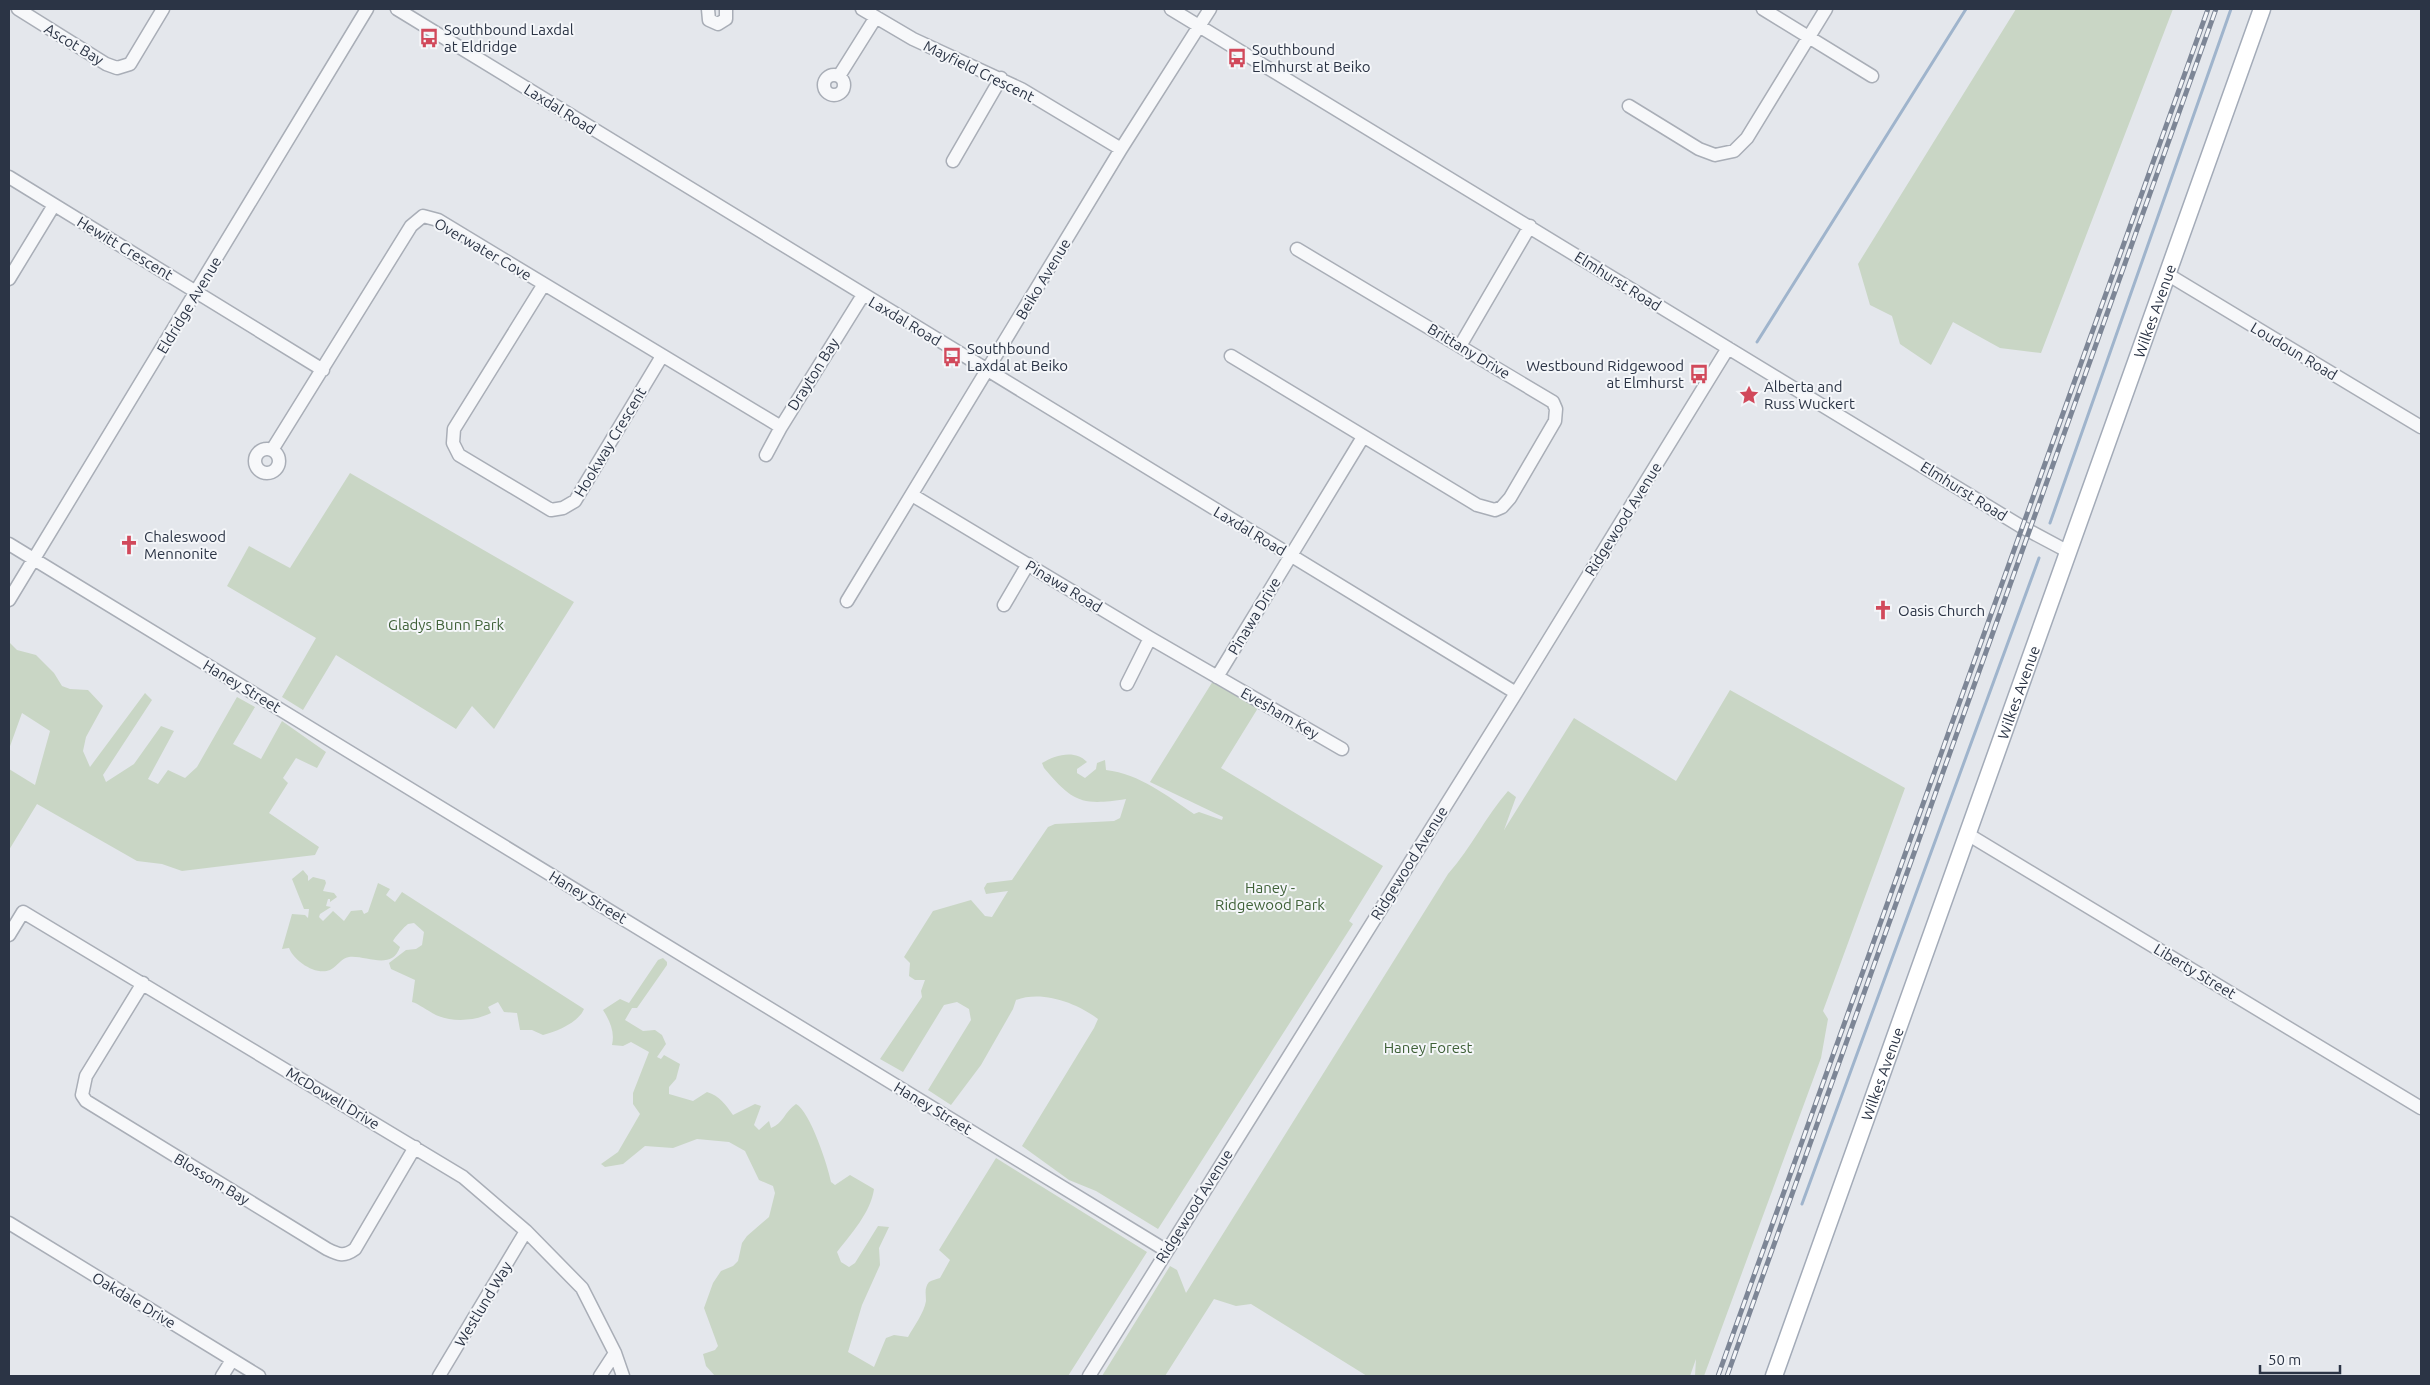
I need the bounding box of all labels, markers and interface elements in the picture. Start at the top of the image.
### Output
street label: Ascot Bay [41,20,107,68]
place label: Southbound Laxdal at Eldridge [444,21,574,55]
bus stop icon: Southbound Laxdal at Eldridge [418,27,440,49]
street label: Mayfield Crescent [921,37,1037,105]
place label: Southbound Elmhurst at Beiko [1252,41,1371,75]
bus stop icon: Southbound Elmhurst at Beiko [1226,47,1248,69]
street label: Laxdal Road [521,80,599,138]
street label: Hewitt Crescent [74,213,176,283]
street label: Overwater Cove [431,214,535,284]
street label: Beiko Avenue [1012,235,1074,323]
street label: Elmhurst Road [1572,248,1664,314]
street label: Eldridge Avenue [153,253,225,357]
street label: Wilkes Avenue [2130,262,2179,360]
street label: Laxdal Road [866,293,944,349]
street label: Loudoun Road [2248,319,2340,383]
street label: Brittany Drive [1425,320,1513,382]
street label: Drayton Bay [784,335,842,413]
place label: Southbound Laxdal at Beiko [967,340,1068,374]
bus stop icon: Southbound Laxdal at Beiko [941,346,963,368]
place label: Westbound Ridgewood at Elmhurst [1526,357,1684,391]
bus stop icon: Westbound Ridgewood at Elmhurst [1688,363,1710,385]
place label: Alberta and Russ Wuckert [1764,378,1855,412]
street label: Hookway Crescent [571,384,650,500]
place icon: Alberta and Russ Wuckert [1738,384,1760,406]
street label: Elmhurst Road [1918,458,2010,524]
street label: Ridgewood Avenue [1581,459,1665,579]
street label: Laxdal Road [1211,503,1289,559]
place label: Chaleswood Mennonite [144,528,226,562]
church icon: Chaleswood Mennonite [118,534,140,556]
street label: Pinawa Road [1023,557,1105,615]
street label: Pinawa Drive [1224,574,1284,658]
church icon: Oasis Church [1872,599,1894,621]
place label: Oasis Church [1898,602,1985,619]
park label: Gladys Bunn Park [388,616,504,633]
street label: Wilkes Avenue [1994,643,2043,741]
street label: Haney Street [200,656,284,716]
street label: Evesham Key [1238,684,1322,742]
street label: Ridgewood Avenue [1367,803,1451,923]
street label: Haney Street [546,867,630,927]
park label: Haney - Ridgewood Park [1215,879,1325,913]
street label: Liberty Street [2151,940,2239,1002]
street label: Wilkes Avenue [1857,1025,1906,1123]
park label: Haney Forest [1384,1039,1472,1056]
street label: McDowell Drive [283,1063,383,1133]
street label: Haney Street [891,1078,975,1138]
street label: Ridgewood Avenue [1152,1146,1236,1266]
street label: Blossom Bay [171,1150,253,1208]
street label: Westlund Way [451,1258,515,1350]
street label: Oakdale Drive [89,1268,179,1332]
scale bar [2260,1342,2340,1374]
text: 50 m [2268,1351,2301,1368]

